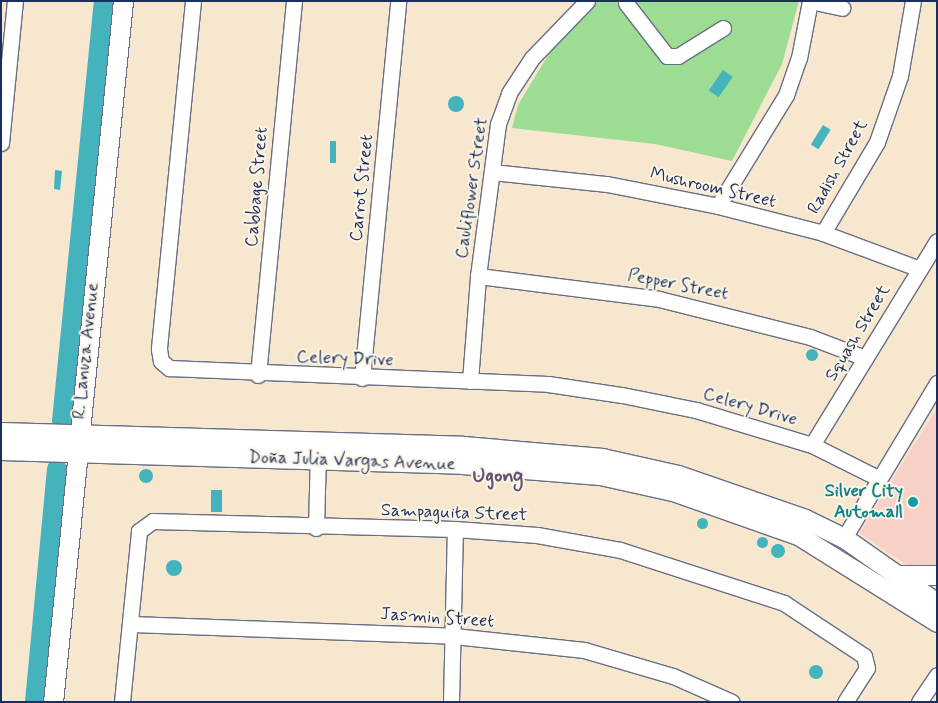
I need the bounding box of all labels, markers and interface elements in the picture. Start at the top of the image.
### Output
street label: Cauliflower Street [451,116,493,260]
street label: Radish Street [803,116,873,218]
street label: Cabbage Street [241,124,273,250]
street label: Carrot Street [345,132,379,244]
street label: Mushroom Street [646,163,780,213]
street label: Pepper Street [624,264,732,306]
street label: Squash Street [821,281,895,385]
street label: R. Lanuza Avenue [68,282,104,420]
street label: Celery Drive [297,347,393,371]
street label: Celery Drive [701,383,799,431]
street label: Doña Julia Vargas Avenue [251,447,453,475]
district label: Ugong [473,464,523,488]
place label: Silver City Automall [825,481,903,524]
marker: Silver City Automall [907,496,919,508]
street label: Sampaguita Street [381,500,527,526]
street label: Jasmin Street [378,603,496,633]

